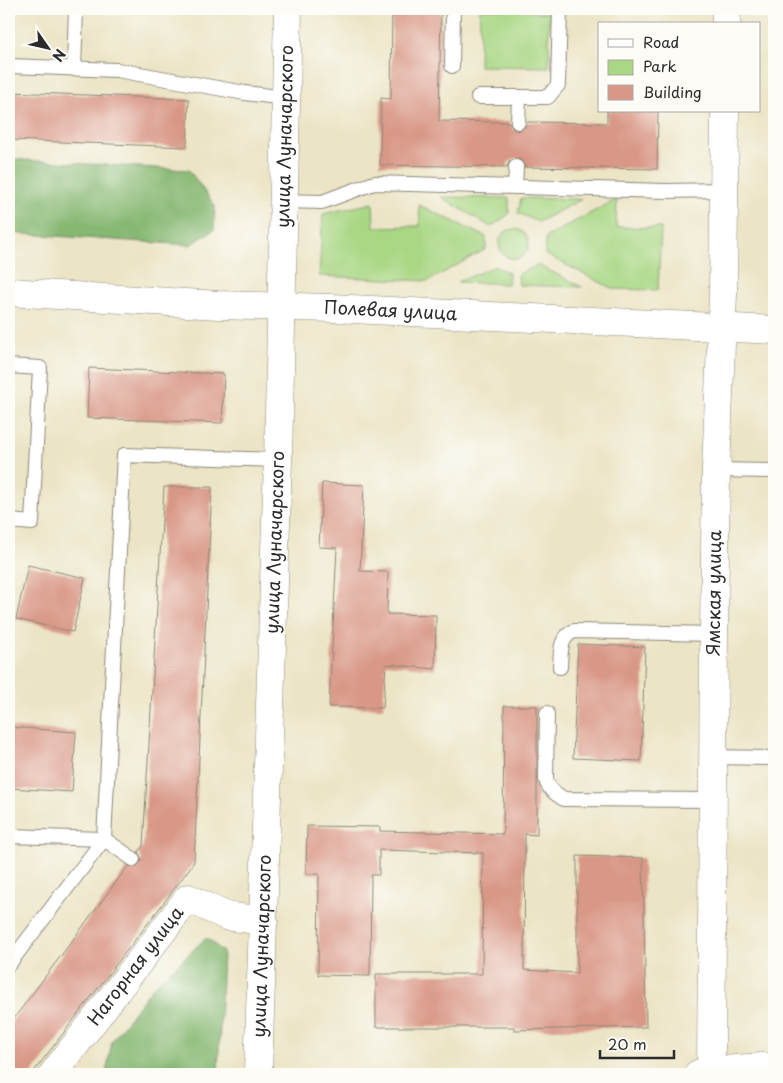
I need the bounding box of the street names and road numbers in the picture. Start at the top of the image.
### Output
street label: улица Луначарского [268,45,299,228]
street label: Полевая улица [324,293,458,326]
street label: улица Луначарского [257,450,290,634]
street label: Ямская улица [699,529,727,656]
street label: улица Луначарского [244,854,277,1038]
street label: Нагорная улица [80,899,190,1031]

